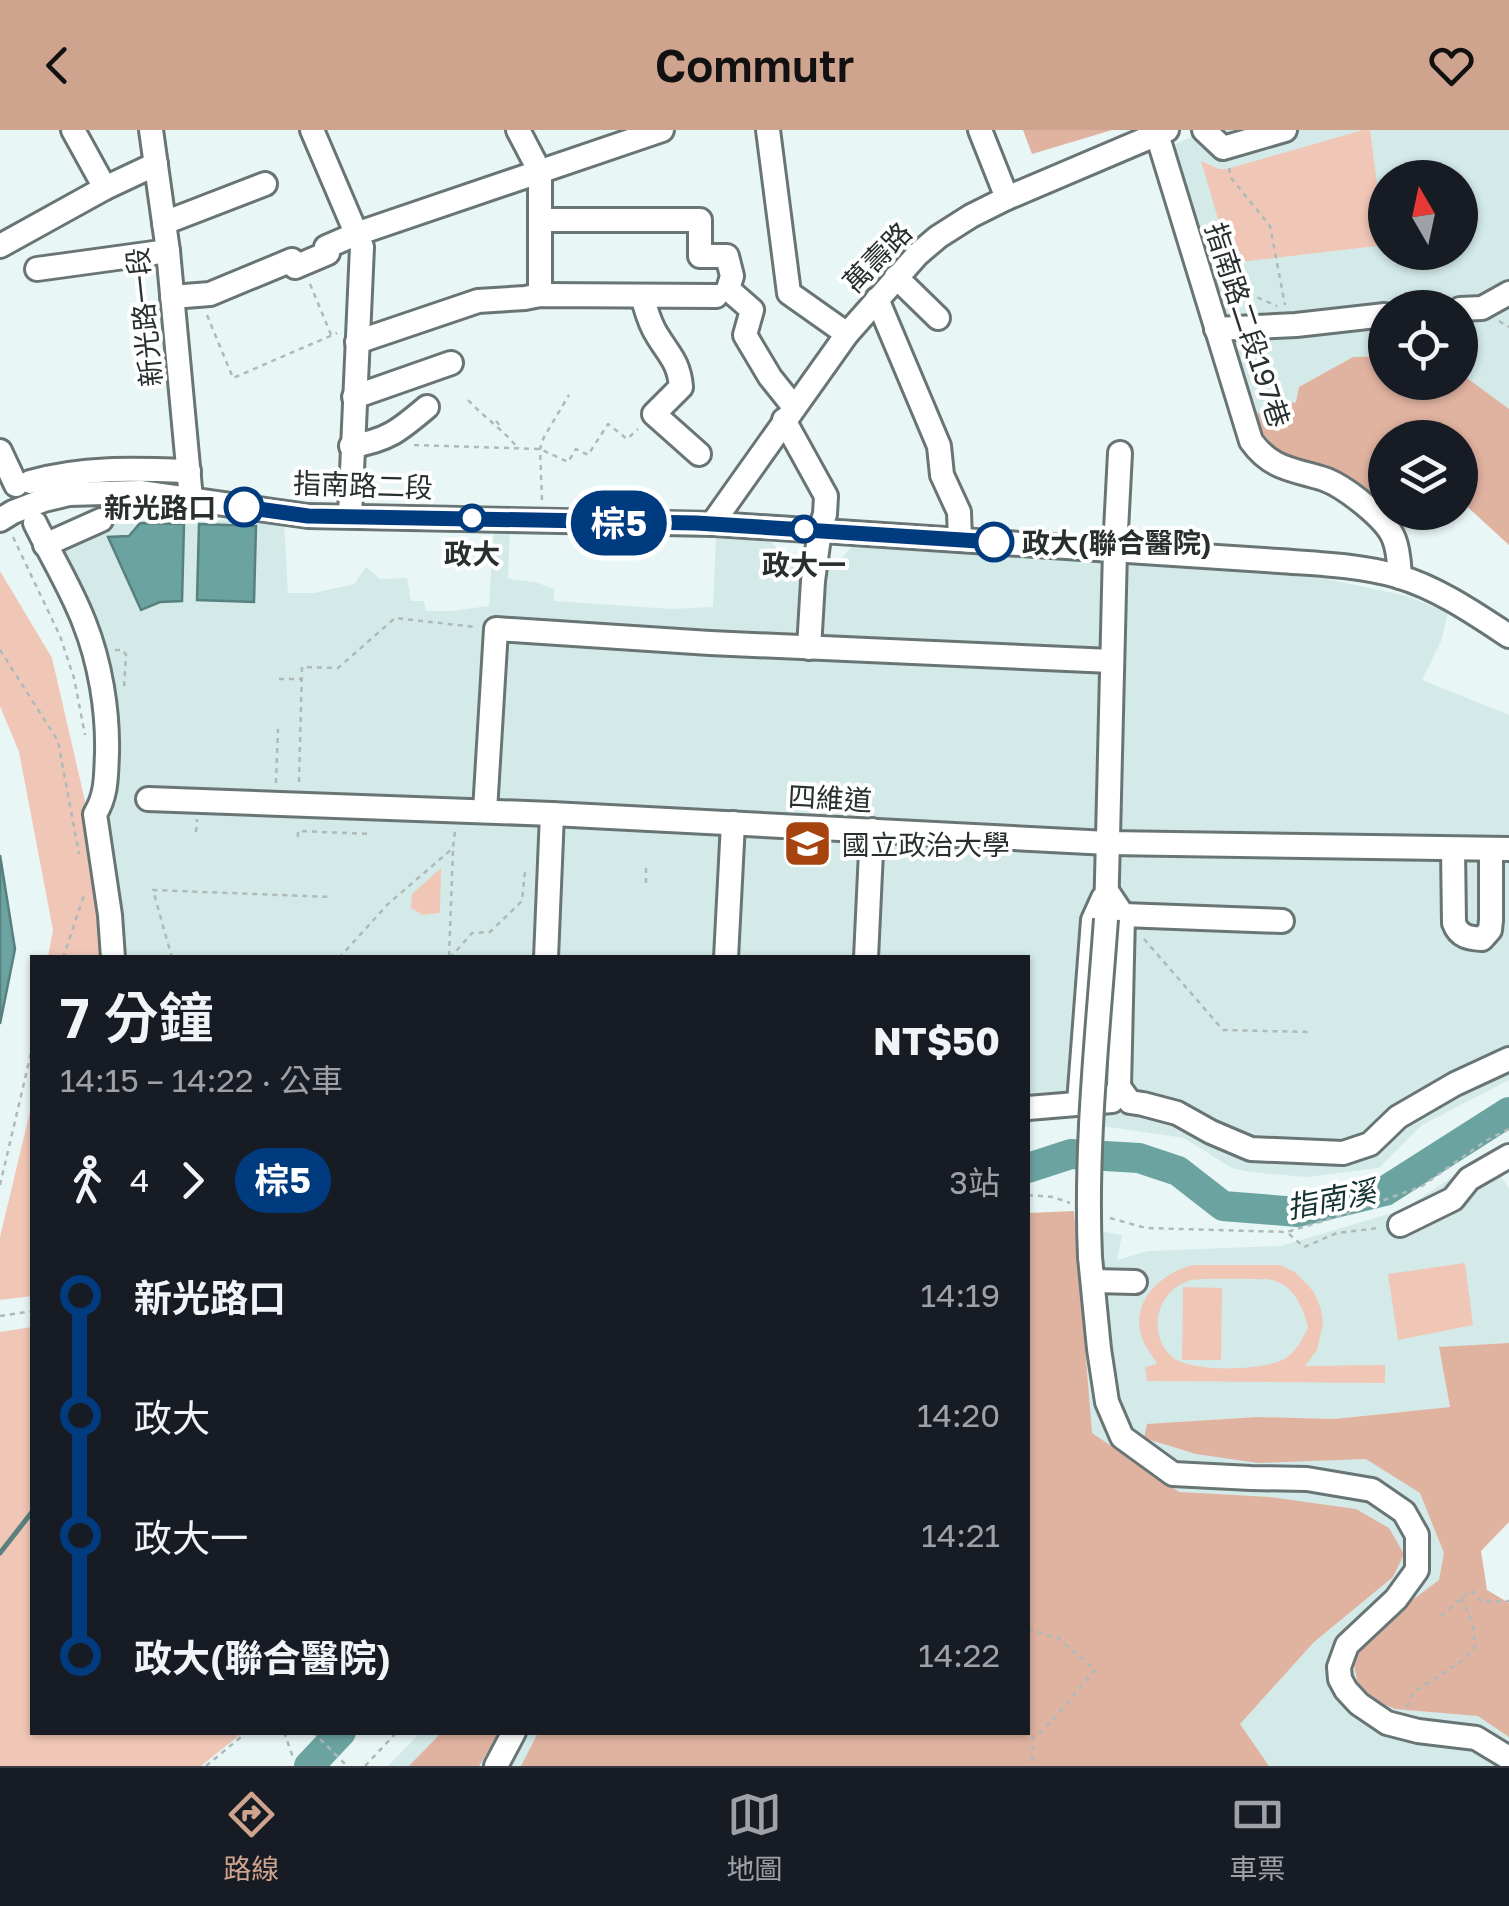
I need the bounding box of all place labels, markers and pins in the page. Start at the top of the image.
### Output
marker: 新光路口 [225,488,263,526]
place label: 新光路口 [104,491,216,524]
marker: 政大 [459,505,485,531]
marker: 政大一 [791,516,817,542]
marker: 政大(聯合醫院) [975,523,1013,561]
place label: 政大(聯合醫院) [1022,526,1211,559]
place label: 政大 [444,537,500,570]
place label: 政大一 [762,548,846,581]
school or university icon: 國立政治大學 [781,818,833,870]
place label: 國立政治大學 [842,828,1010,861]

